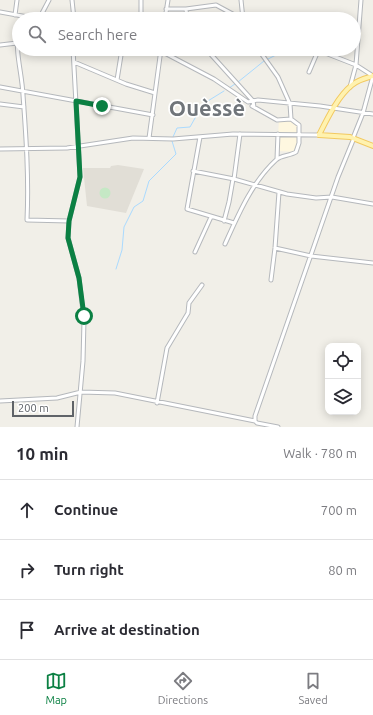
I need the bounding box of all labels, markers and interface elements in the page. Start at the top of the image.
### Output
search box [12,12,361,56]
icon: search [26,23,48,45]
text: Search here [58,26,137,43]
district label: Ouèssè [169,95,245,120]
route end [93,97,111,115]
route start [75,307,93,325]
map controls [325,343,361,415]
button: locate [325,343,361,379]
button: layers [325,379,361,415]
scale bar [12,399,74,418]
text: 200 m [18,402,49,414]
text: 10 min [16,444,69,463]
text: Walk · 780 m [283,446,357,460]
icon: ahead [16,499,38,521]
text: Continue [54,501,118,518]
text: 700 m [321,503,357,517]
icon: right [16,559,38,581]
text: Turn right [54,561,124,578]
text: 80 m [328,563,357,577]
icon: arrive [16,619,38,641]
text: Arrive at destination [54,621,200,638]
tab: Map [45,670,67,706]
tab: Directions [158,670,208,706]
tab: Saved [298,670,328,706]

